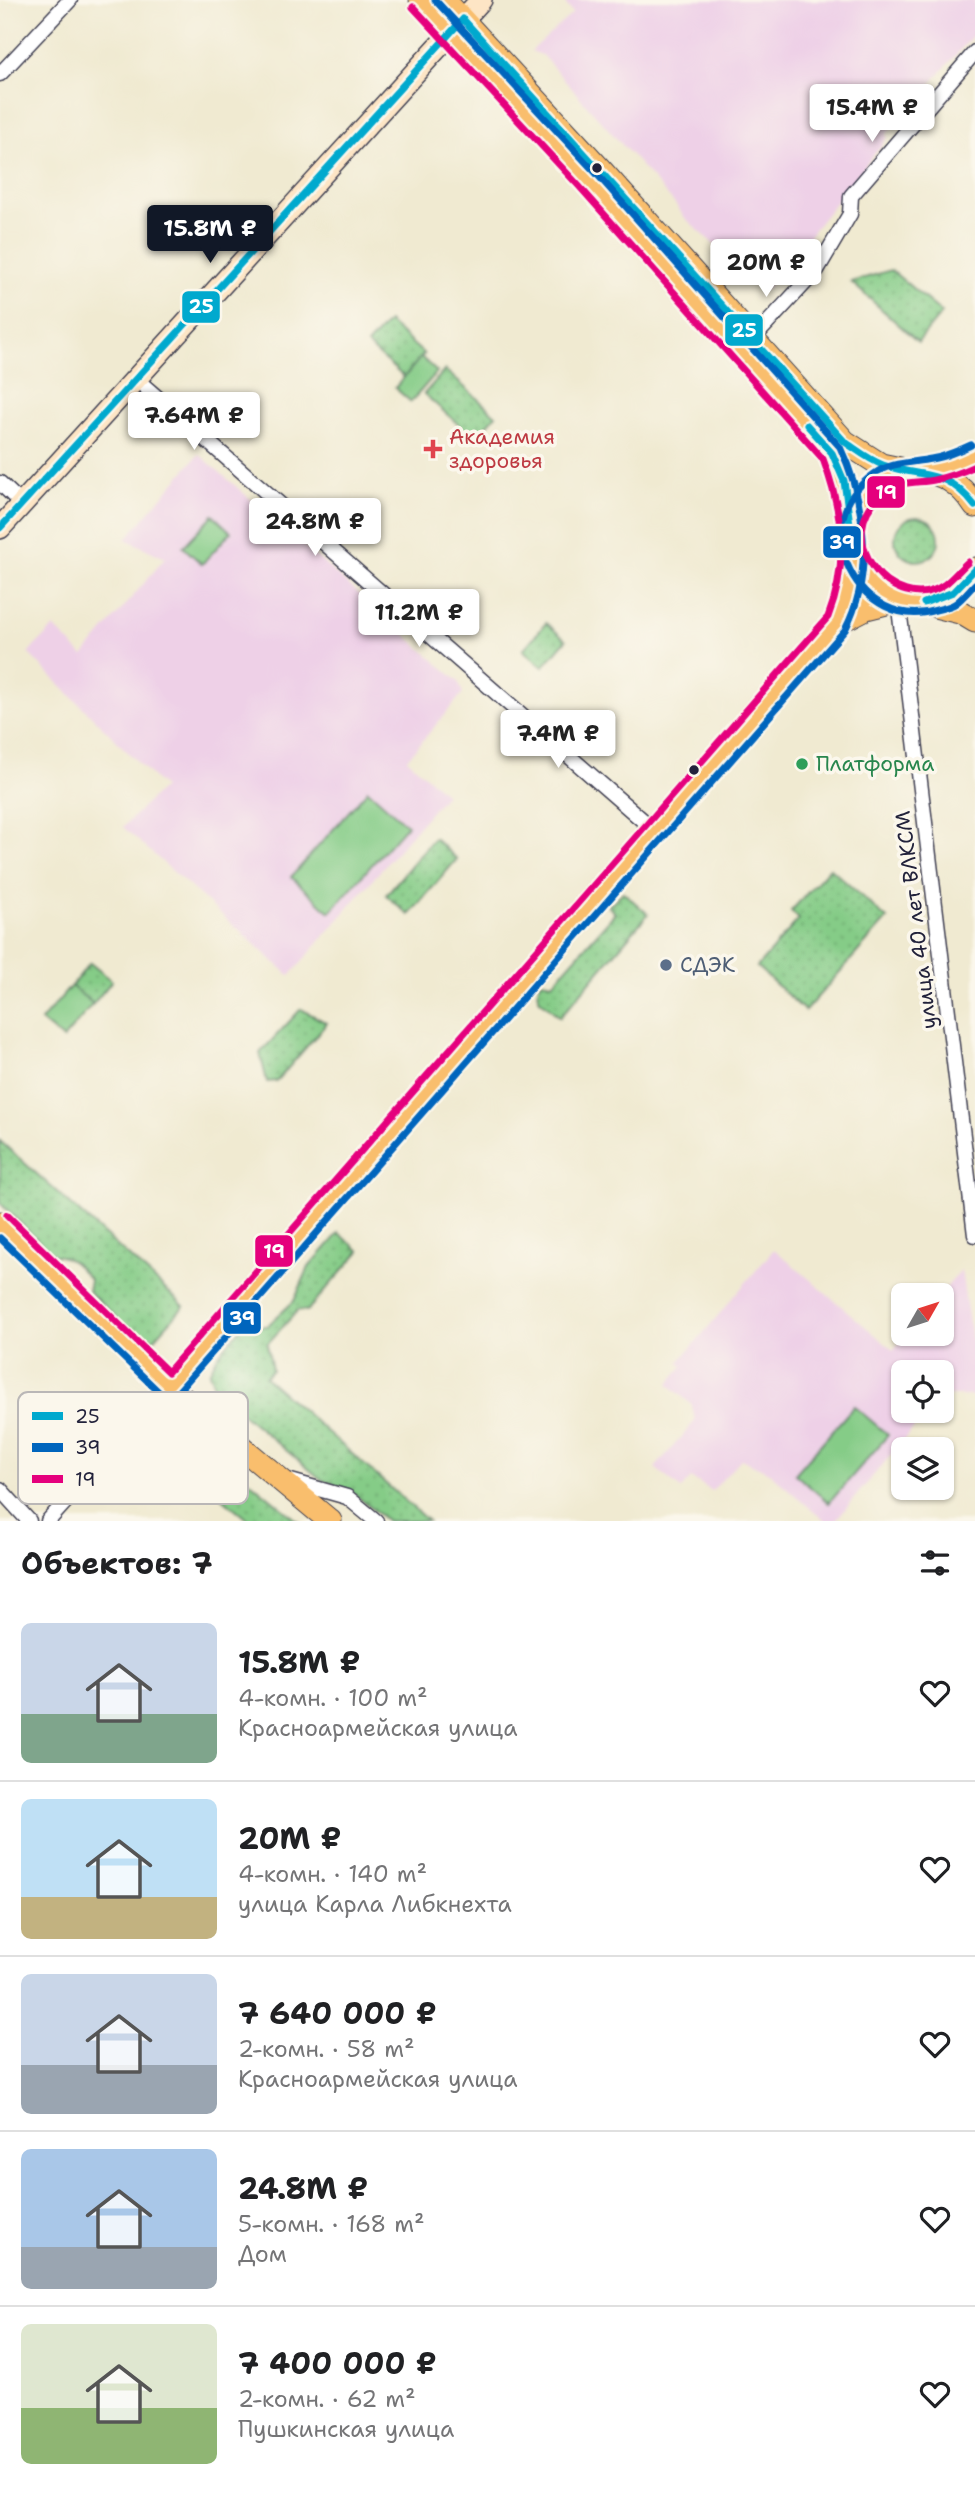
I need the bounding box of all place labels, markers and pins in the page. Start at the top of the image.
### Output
pin: 15.4M ₽ [807,85,937,144]
unlabelled marker [590,161,604,175]
pin: 15.8M ₽ [145,205,275,265]
pin: 20M ₽ [717,240,815,299]
pin: 7.64M ₽ [129,392,259,452]
place label: Академия здоровья [449,423,555,475]
marker: Академия здоровья [423,439,443,459]
pin: 24.8M ₽ [250,498,380,558]
pin: 11.2M ₽ [354,590,484,649]
pin: 7.4M ₽ [501,710,615,770]
place label: Платформа [816,750,934,778]
marker: Платформа [794,756,810,772]
unlabelled marker [687,763,701,777]
place label: СДЭК [680,951,736,979]
marker: СДЭК [658,957,674,973]

